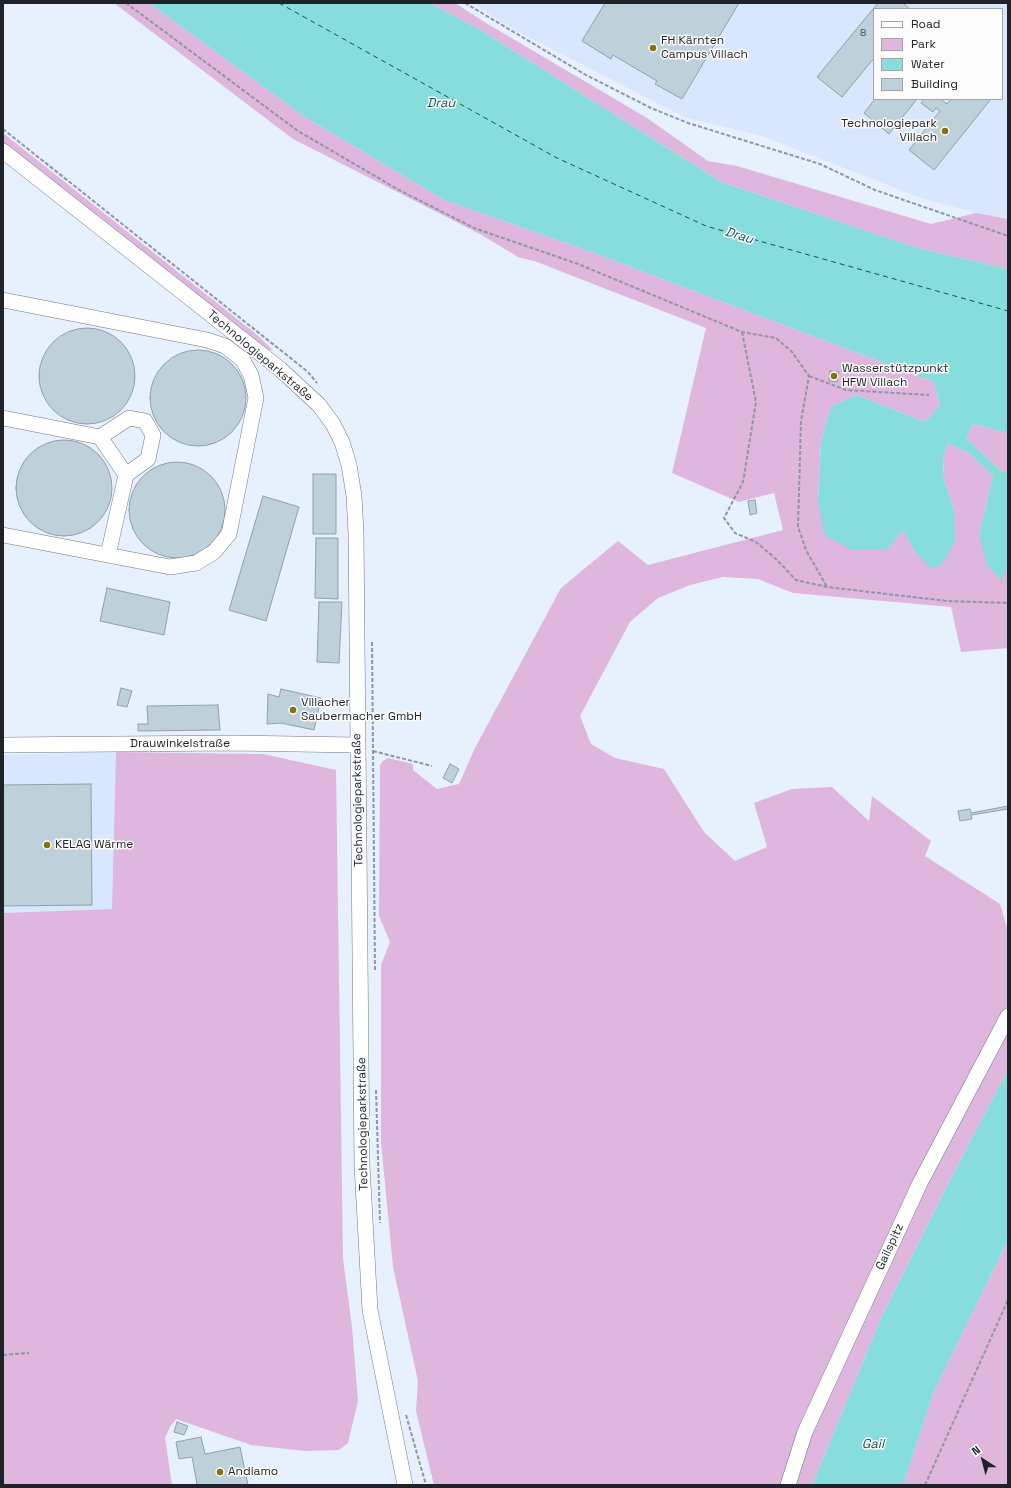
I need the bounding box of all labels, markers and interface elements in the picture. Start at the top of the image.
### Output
legend [873,8,1003,100]
text: Road [911,16,940,32]
house number: 8 [860,27,866,39]
place label: FH Kärnten Campus Villach [661,34,748,62]
text: Park [911,36,936,52]
marker: FH Kärnten Campus Villach [648,43,658,53]
text: Water [911,56,945,72]
text: Building [911,76,958,92]
water label: Drau [427,95,455,111]
place label: Technologiepark Villach [841,117,937,145]
marker: Technologiepark Villach [940,126,950,136]
water label: Drau [723,224,755,248]
street label: Technologieparkstraße [204,308,316,404]
place label: Wasserstützpunkt HFW Villach [842,362,949,390]
marker: Wasserstützpunkt HFW Villach [829,371,839,381]
place label: Villacher Saubermacher GmbH [301,696,422,724]
marker: Villacher Saubermacher GmbH [288,705,298,715]
street label: Technologieparkstraße [350,733,366,867]
street label: Drauwinkelstraße [130,737,230,751]
place label: KELAG Wärme [55,838,133,852]
marker: KELAG Wärme [42,840,52,850]
street label: Technologieparkstraße [355,1057,371,1191]
street label: Gailspitz [873,1222,907,1272]
water label: Gail [862,1436,884,1452]
north arrow [963,1440,1003,1480]
text: N [969,1442,983,1458]
place label: Andiamo [228,1465,278,1479]
marker: Andiamo [215,1467,225,1477]

